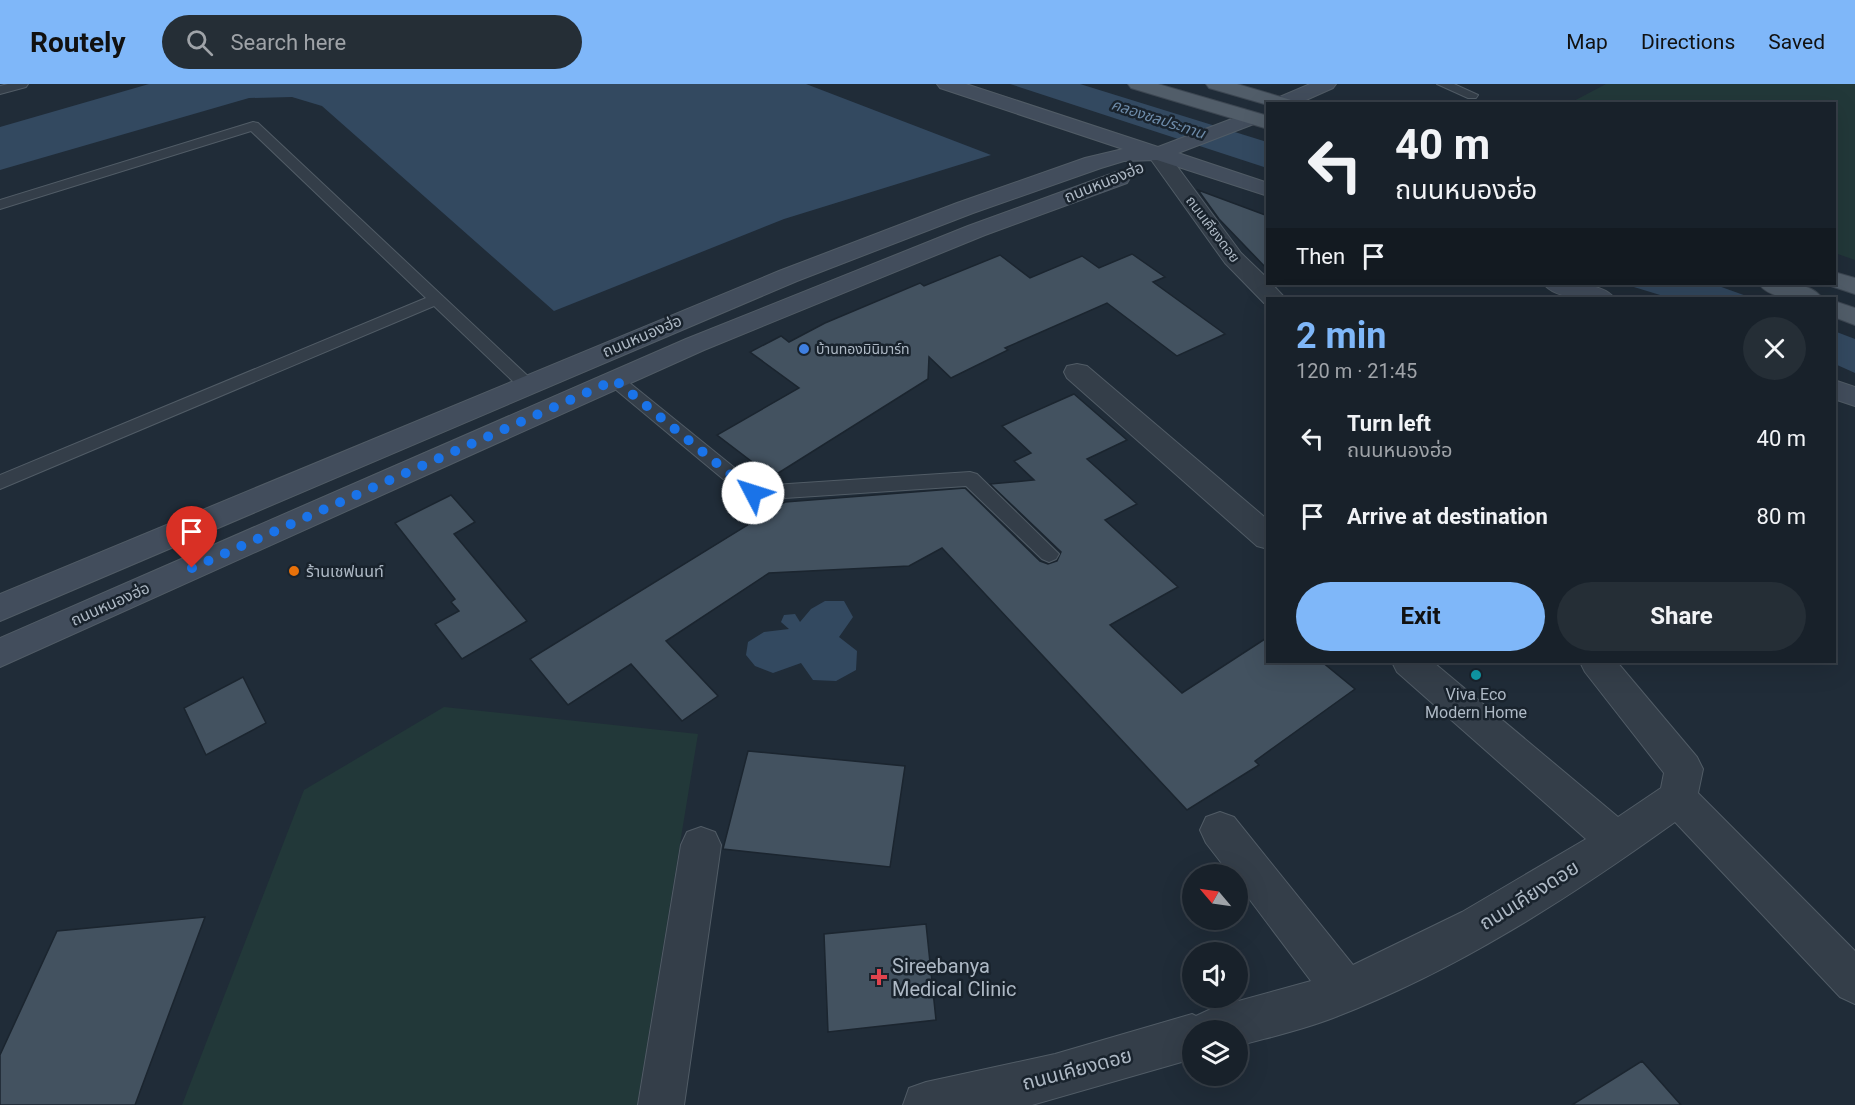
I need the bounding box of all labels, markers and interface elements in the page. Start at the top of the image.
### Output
search box [162,15,582,69]
text: Routely [30,26,126,59]
icon: search [183,26,216,59]
text: Search here [231,30,346,55]
text: Map [1566,30,1608,54]
text: Directions [1641,30,1735,54]
text: Saved [1768,30,1825,54]
water label: คลองชลประทาน [1109,95,1208,143]
text: 40 m [1395,120,1490,169]
icon: left [1296,126,1374,204]
street label: ถนนหนองฮ่อ [1061,157,1147,207]
text: ถนนหนองฮ่อ [1395,174,1537,206]
street label: ถนนเคียงดอย [1183,193,1243,265]
icon: arrive [1357,240,1390,273]
text: Then [1296,244,1345,269]
street label: ถนนหนองฮ่อ [599,311,685,361]
text: 2 min [1296,315,1387,357]
button: close [1743,317,1806,380]
place label: บ้านทองมินิมาร์ท [816,341,910,357]
marker: บ้านทองมินิมาร์ท [797,342,811,356]
text: 120 m · 21:45 [1296,359,1417,383]
text: Turn left [1347,411,1431,436]
icon: left [1296,422,1329,455]
text: 40 m [1757,426,1806,451]
text: ถนนหนองฮ่อ [1347,438,1452,462]
position arrow [721,461,785,525]
icon: arrive [1296,500,1329,533]
text: Arrive at destination [1347,504,1548,529]
text: 80 m [1757,504,1806,529]
pin [166,506,217,568]
icon: arrive [175,515,208,548]
place label: ร้านเชฟนนท์ [306,562,384,581]
marker: ร้านเชฟนนท์ [287,564,301,578]
street label: ถนนหนองฮ่อ [68,578,152,630]
button: Exit [1296,582,1545,651]
button: Share [1557,582,1806,651]
marker: Viva Eco Modern Home [1469,668,1483,682]
place label: Viva Eco Modern Home [1425,685,1527,722]
street label: ถนนเคียงดอย [1475,855,1583,935]
north arrow [1182,864,1248,930]
map controls [1182,864,1248,1086]
button: sound [1182,942,1248,1008]
place label: Sireebanya Medical Clinic [892,954,1017,1001]
marker: Sireebanya Medical Clinic [870,968,888,986]
button: layers [1182,1020,1248,1086]
street label: ถนนเคียงดอย [1019,1043,1135,1095]

